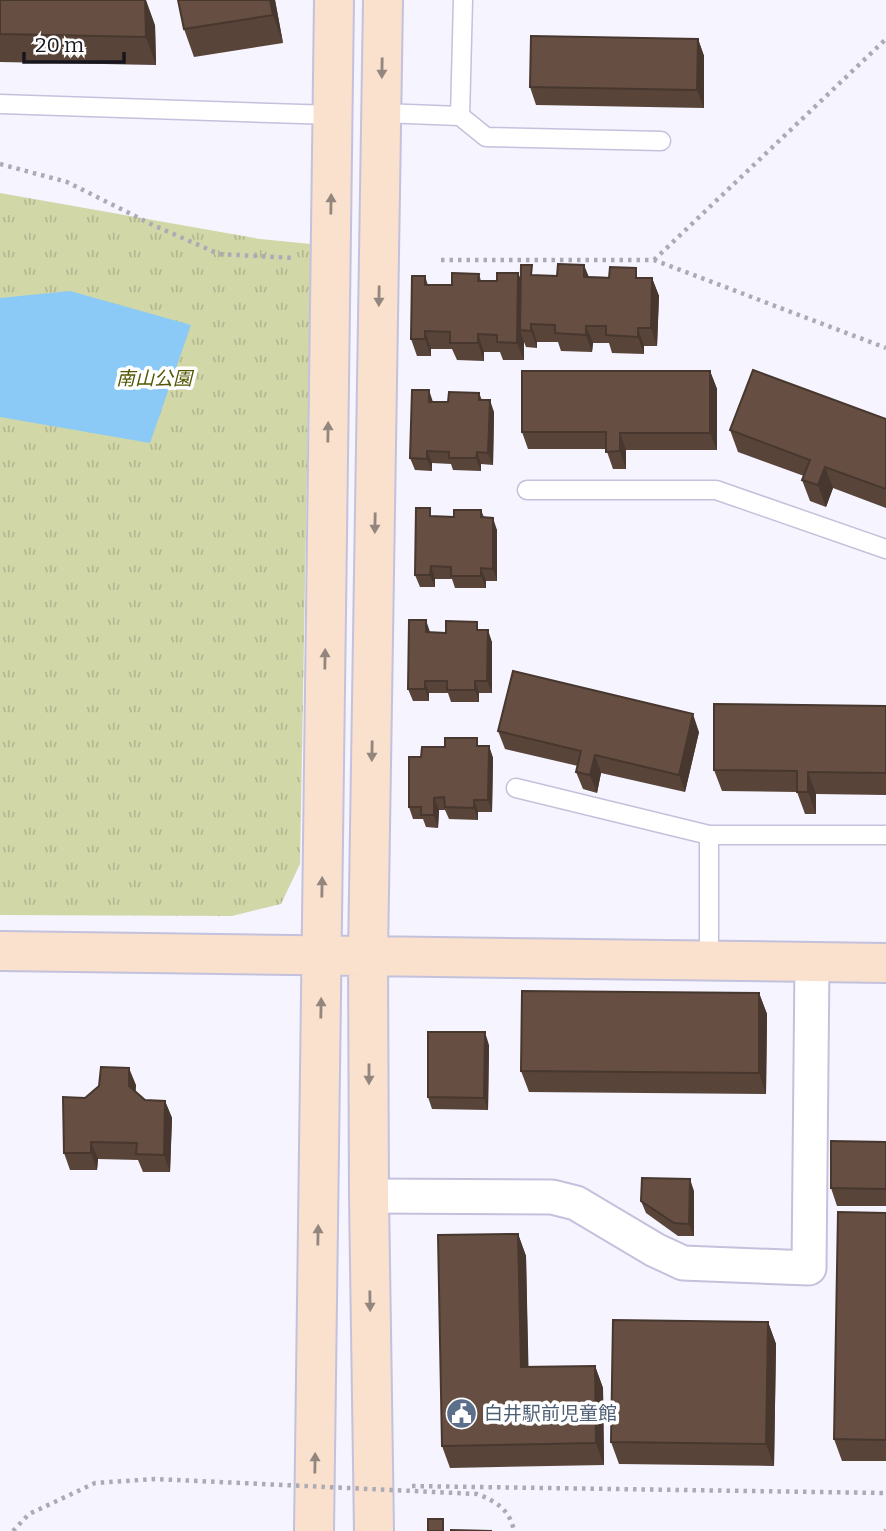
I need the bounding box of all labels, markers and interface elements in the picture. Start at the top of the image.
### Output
scale bar [24,21,124,65]
text: 20 m [35,32,84,58]
one-way arrow [377,57,388,79]
one-way arrow [326,193,337,215]
one-way arrow [373,285,385,307]
park label: 南山公園 [116,367,195,390]
one-way arrow [323,420,334,442]
one-way arrow [369,512,381,534]
one-way arrow [319,648,331,670]
one-way arrow [366,740,377,762]
one-way arrow [316,875,328,897]
one-way arrow [315,997,326,1019]
one-way arrow [363,1063,375,1085]
one-way arrow [312,1224,324,1246]
one-way arrow [365,1290,376,1312]
public building icon: 白井駅前児童館 [444,1396,478,1430]
place label: 白井駅前児童館 [484,1402,617,1425]
one-way arrow [309,1452,321,1474]

